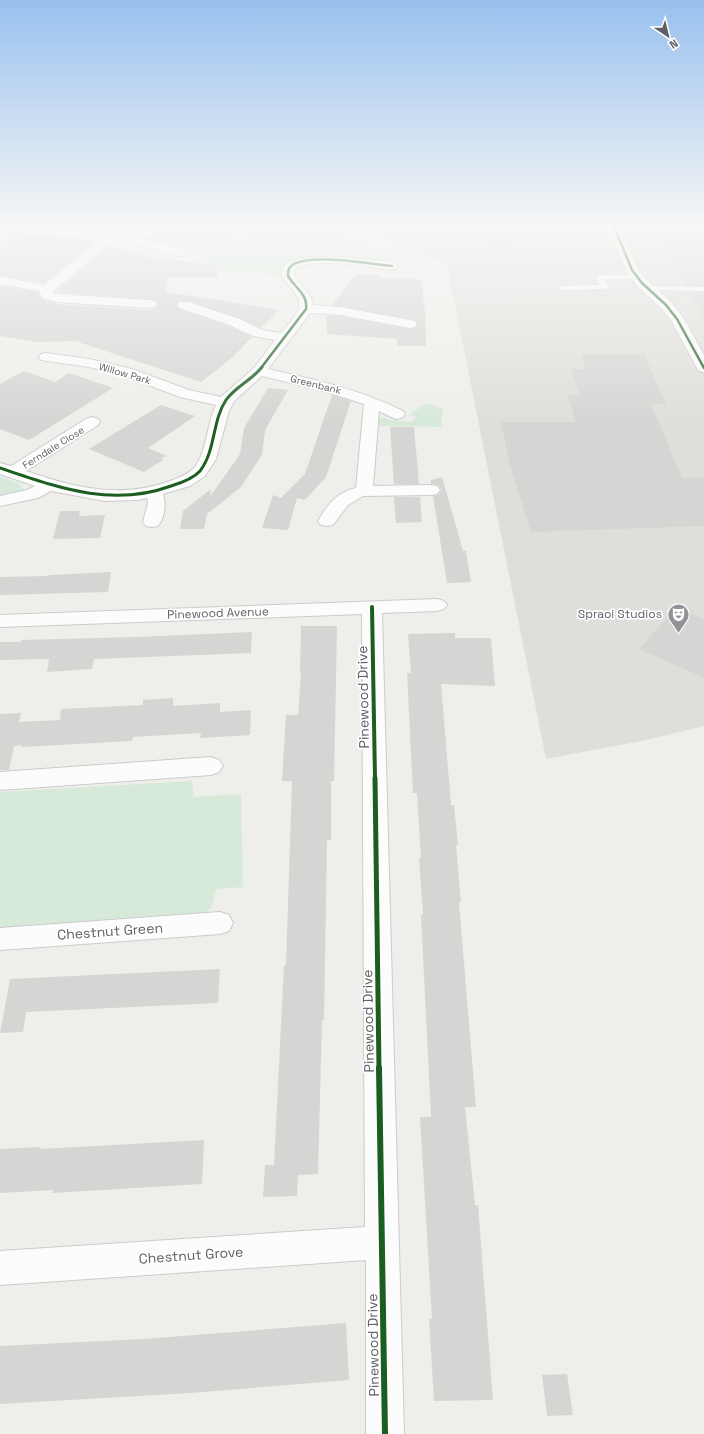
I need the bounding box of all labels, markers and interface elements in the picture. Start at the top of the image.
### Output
north arrow [648,16,688,56]
text: N [667,36,681,52]
street label: Willow Park [97,360,153,387]
street label: Greenbank [289,372,343,397]
street label: Ferndale Close [20,423,87,472]
theatre icon: Spraoi Studios [665,601,691,634]
street label: Pinewood Avenue [167,603,269,623]
place label: Spraoi Studios [578,606,662,622]
street label: Pinewood Drive [353,645,373,749]
street label: Chestnut Green [56,918,164,944]
street label: Pinewood Drive [358,969,378,1073]
street label: Chestnut Grove [138,1242,244,1268]
street label: Pinewood Drive [363,1293,383,1397]

